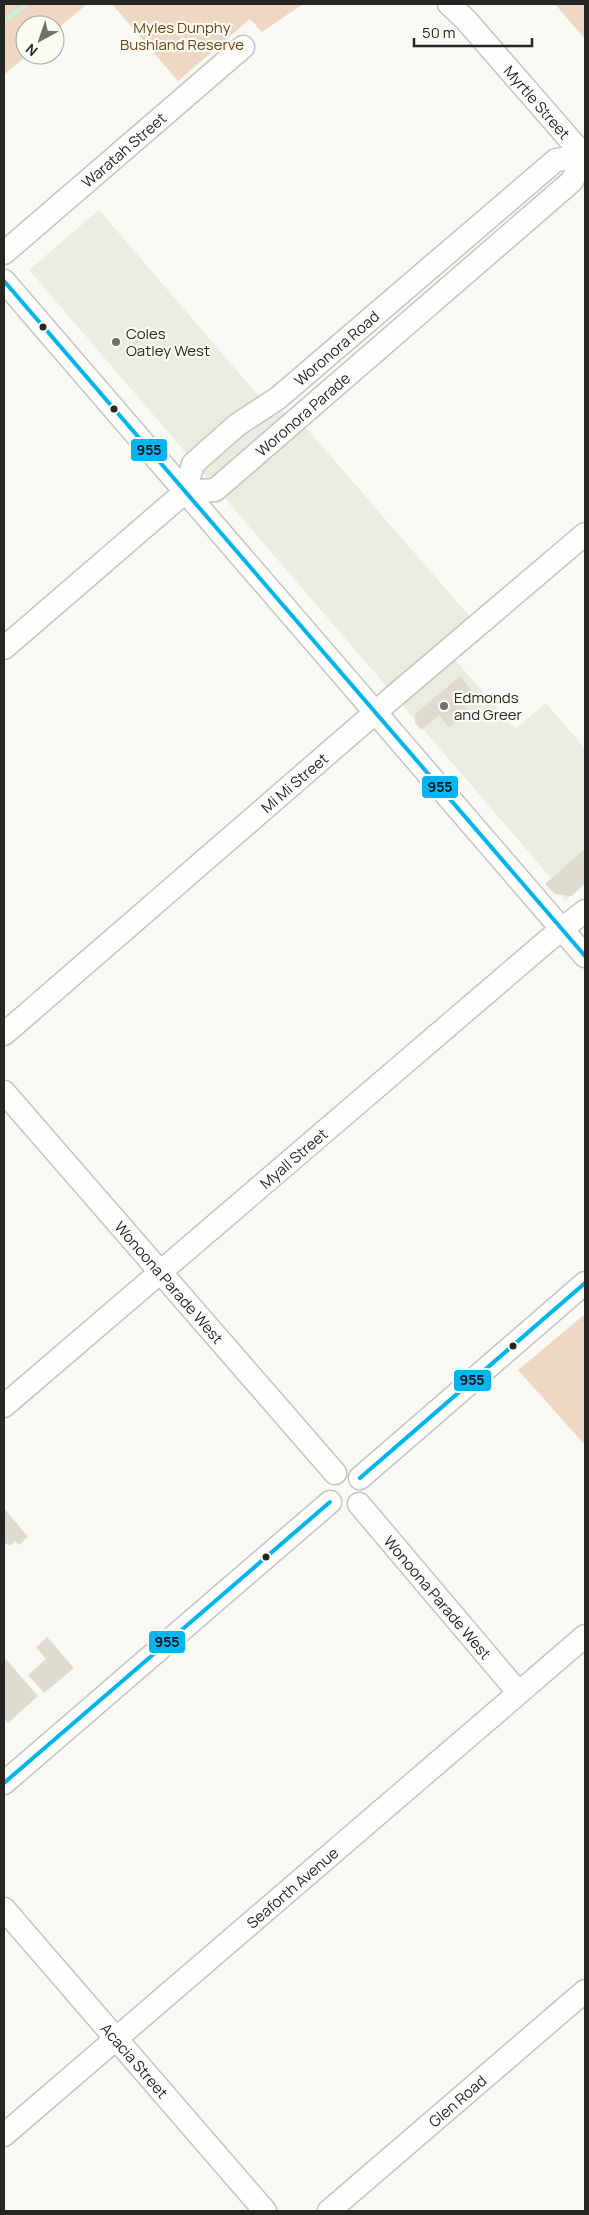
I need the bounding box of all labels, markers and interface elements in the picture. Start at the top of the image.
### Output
north arrow [15,15,65,65]
scale bar [414,15,532,47]
park label: Myles Dunphy Bushland Reserve [120,17,244,55]
text: 50 m [422,22,456,43]
text: N [21,40,41,61]
street label: Myrtle Street [499,61,575,143]
street label: Waratah Street [77,107,171,192]
street label: Woronora Road [289,306,384,390]
unlabelled marker [38,322,48,332]
place label: Coles Oatley West [126,323,210,361]
marker: Coles Oatley West [110,336,122,348]
street label: Woronora Parade [251,367,355,461]
unlabelled marker [109,404,119,414]
line badge: 955 [130,438,168,462]
text: 955 [136,440,162,459]
place label: Edmonds and Greer [454,687,522,725]
marker: Edmonds and Greer [438,700,450,712]
street label: Mi Mi Street [256,748,332,818]
line badge: 955 [421,775,459,799]
text: 955 [427,777,453,796]
street label: Myall Street [255,1123,332,1193]
street label: Wonoona Parade West [110,1217,228,1348]
unlabelled marker [508,1341,518,1351]
line badge: 955 [453,1369,492,1392]
text: 955 [459,1370,485,1389]
street label: Wonoona Parade West [379,1531,496,1663]
unlabelled marker [261,1552,271,1562]
line badge: 955 [148,1630,186,1654]
text: 955 [154,1632,180,1651]
street label: Seaforth Avenue [242,1842,343,1933]
street label: Acacia Street [96,2018,173,2102]
street label: Glen Road [424,2070,491,2132]

